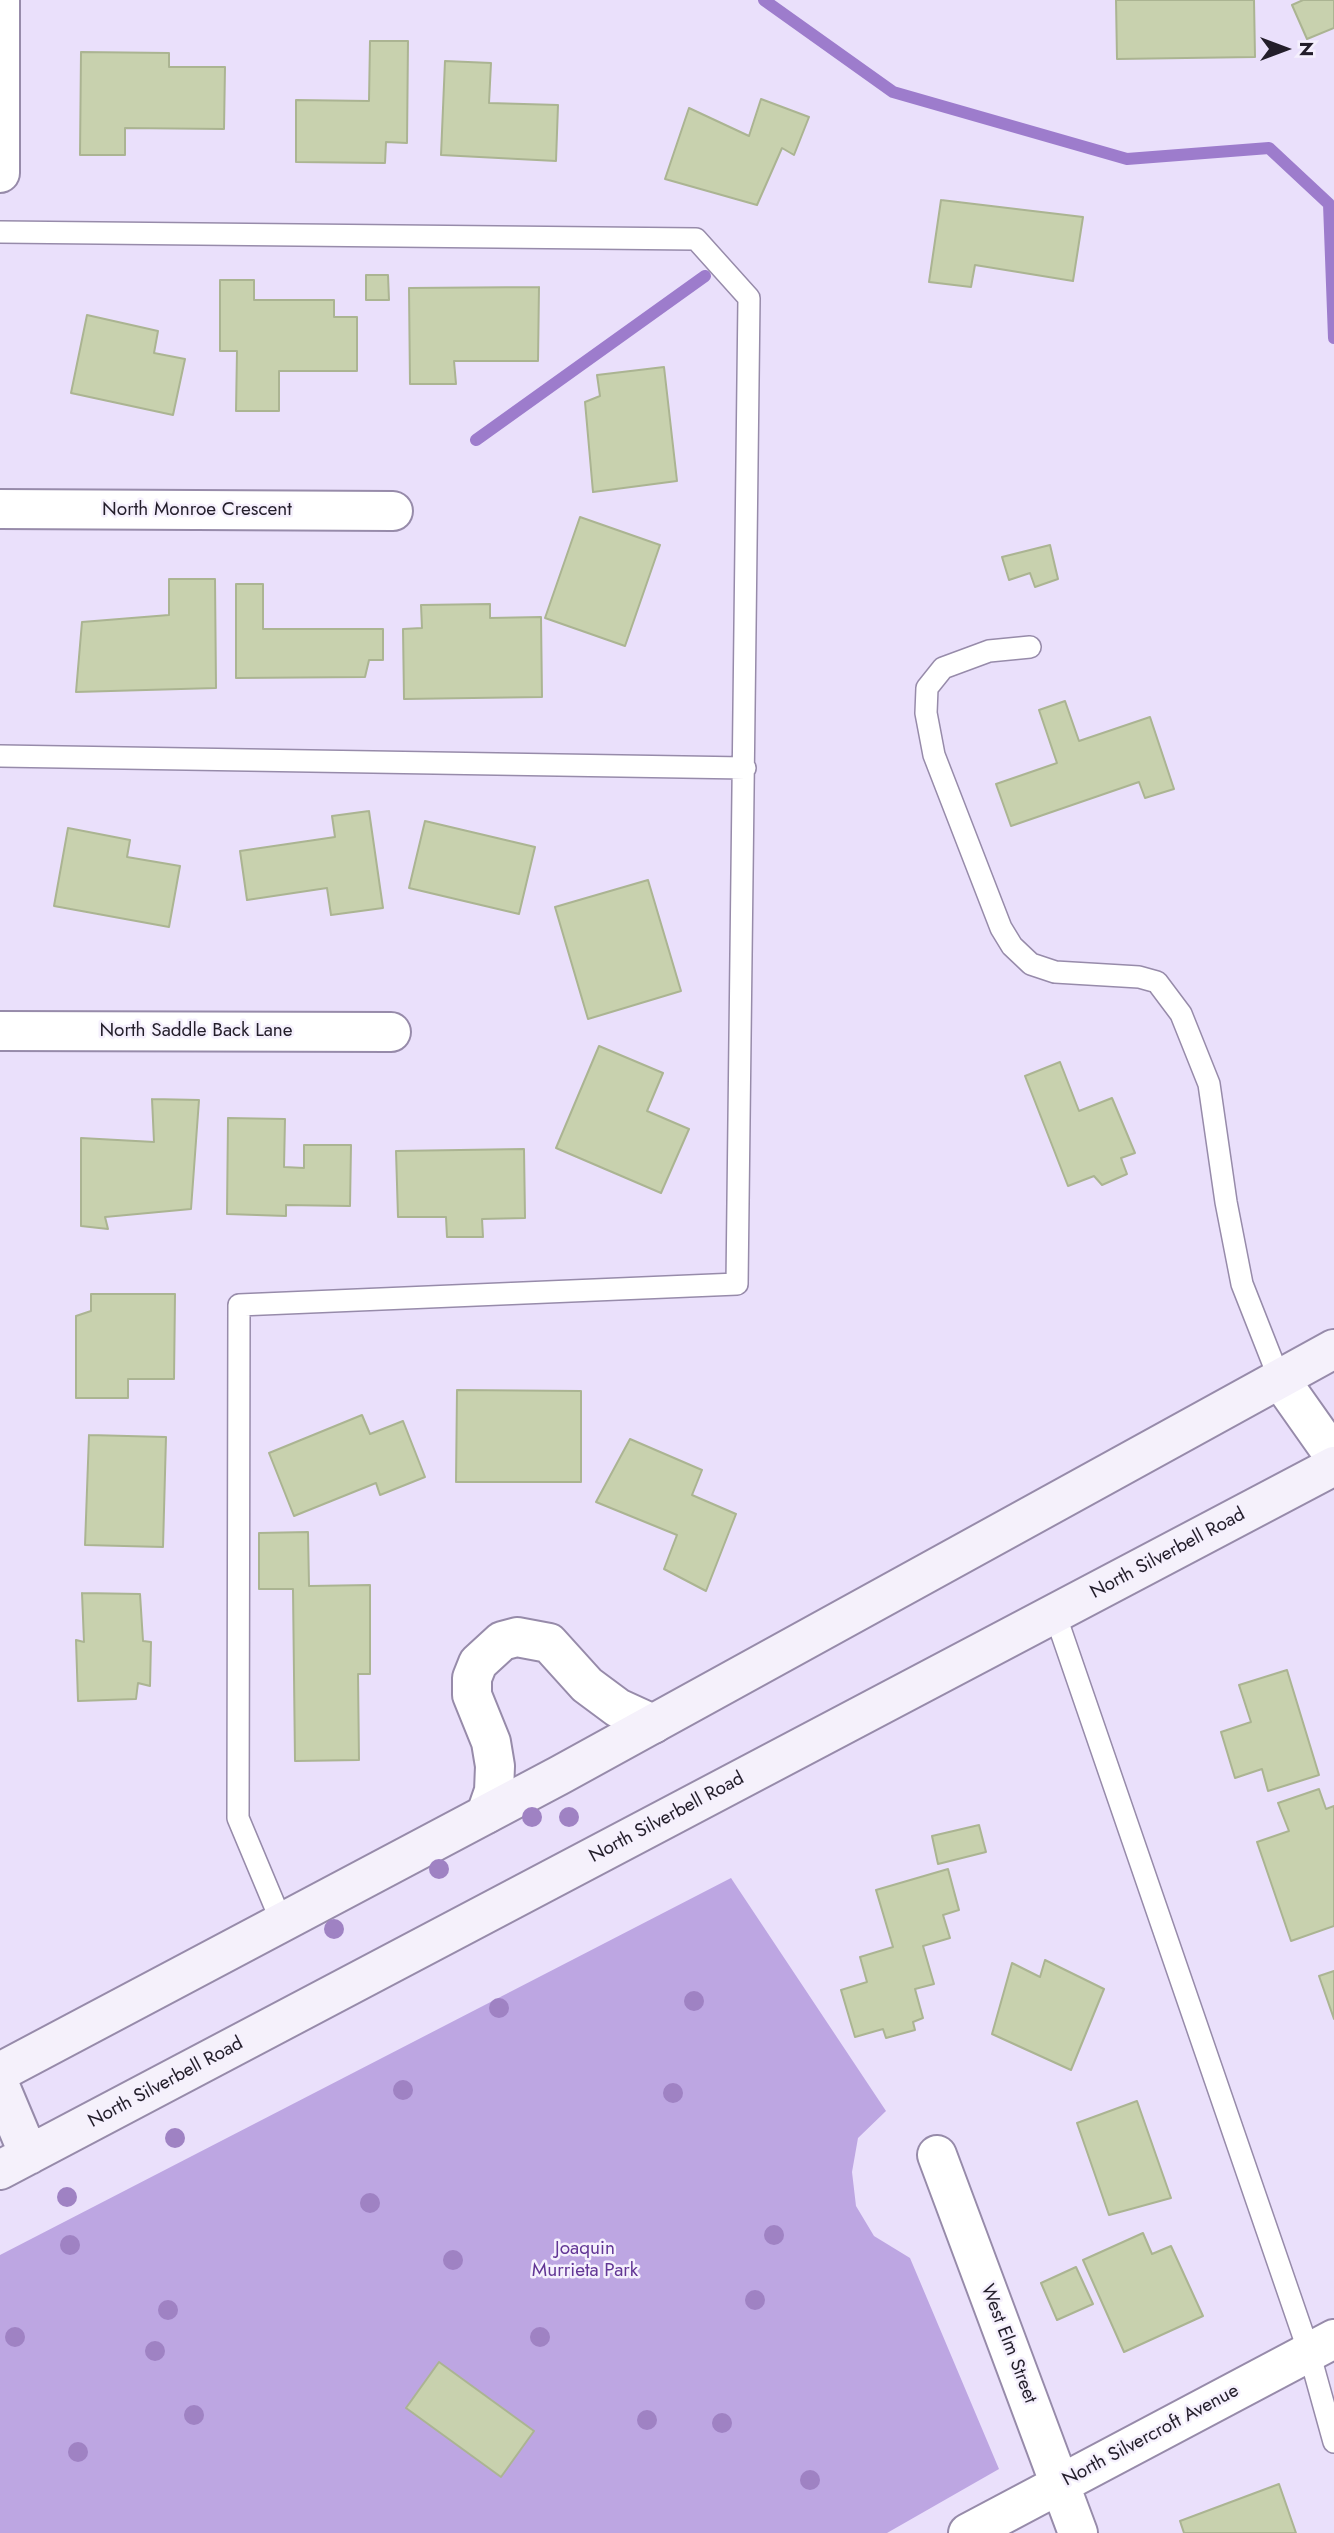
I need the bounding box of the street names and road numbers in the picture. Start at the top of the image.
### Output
street label: North Monroe Crescent [102,499,292,521]
street label: North Saddle Back Lane [99,1020,293,1042]
street label: North Silverbell Road [1087,1504,1249,1604]
street label: North Silverbell Road [586,1768,748,1868]
street label: North Silverbell Road [85,2033,247,2133]
street label: West Elm Street [975,2281,1041,2407]
street label: North Silvercroft Avenue [1059,2380,1243,2492]

